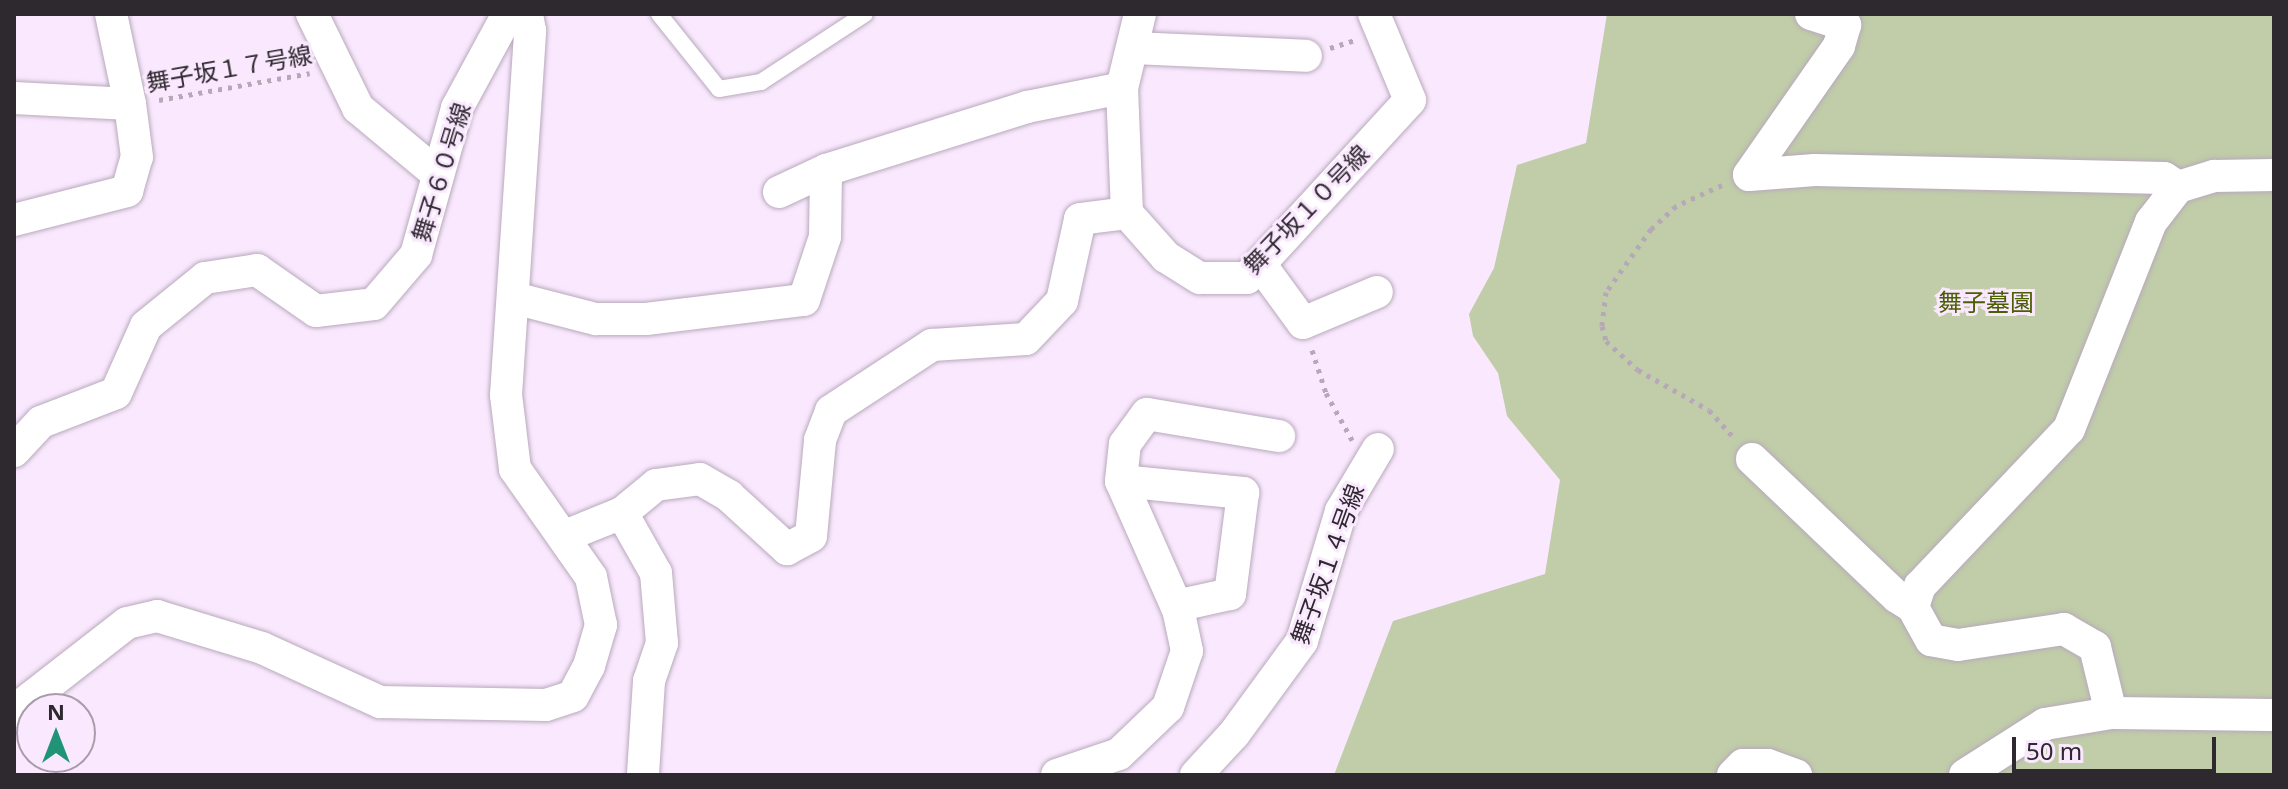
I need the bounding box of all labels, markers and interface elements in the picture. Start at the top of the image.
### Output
street label: 舞子坂１７号線 [144,39,314,97]
street label: 舞子６０号線 [406,99,476,245]
street label: 舞子坂１０号線 [1237,139,1375,279]
park label: 舞子墓園 [1938,288,2034,316]
street label: 舞子坂１４号線 [1285,480,1369,648]
north arrow [16,693,96,773]
text: N [47,696,65,726]
scale bar [2016,721,2220,771]
text: 50 m [2026,734,2082,767]

